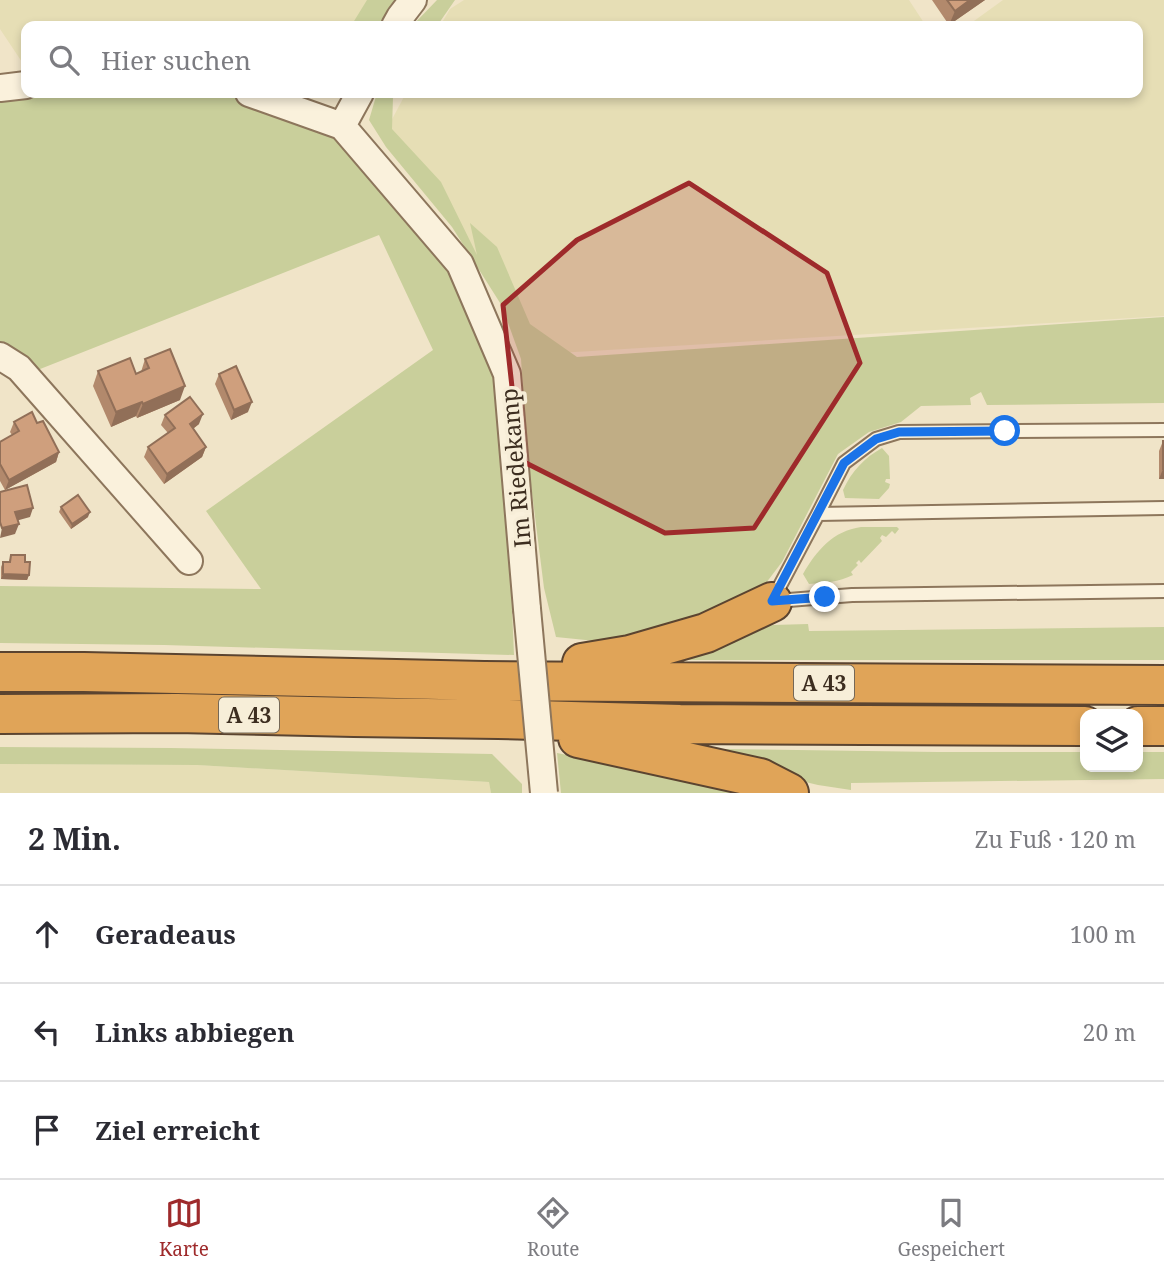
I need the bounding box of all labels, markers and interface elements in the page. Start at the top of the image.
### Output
search box [21,21,1143,98]
icon: search [45,41,83,79]
text: Hier suchen [101,42,251,78]
street label: Im Riedekamp [492,387,538,549]
route start [989,415,1020,446]
route end [809,581,840,612]
road number: A 43 [794,666,854,700]
road number: A 43 [219,698,279,732]
map controls [1080,709,1143,772]
button: layers [1080,709,1143,772]
text: 2 Min. [28,818,121,859]
text: Zu Fuß · 120 m [975,823,1136,855]
icon: ahead [28,915,66,953]
text: Geradeaus [95,916,236,952]
text: 100 m [1070,918,1136,950]
icon: left [28,1013,66,1051]
text: Links abbiegen [95,1014,294,1050]
text: 20 m [1083,1016,1136,1048]
icon: arrive [28,1111,66,1149]
text: Ziel erreicht [95,1112,260,1148]
tab: Karte [159,1194,209,1262]
tab: Route [527,1194,579,1262]
tab: Gespeichert [897,1194,1005,1262]

